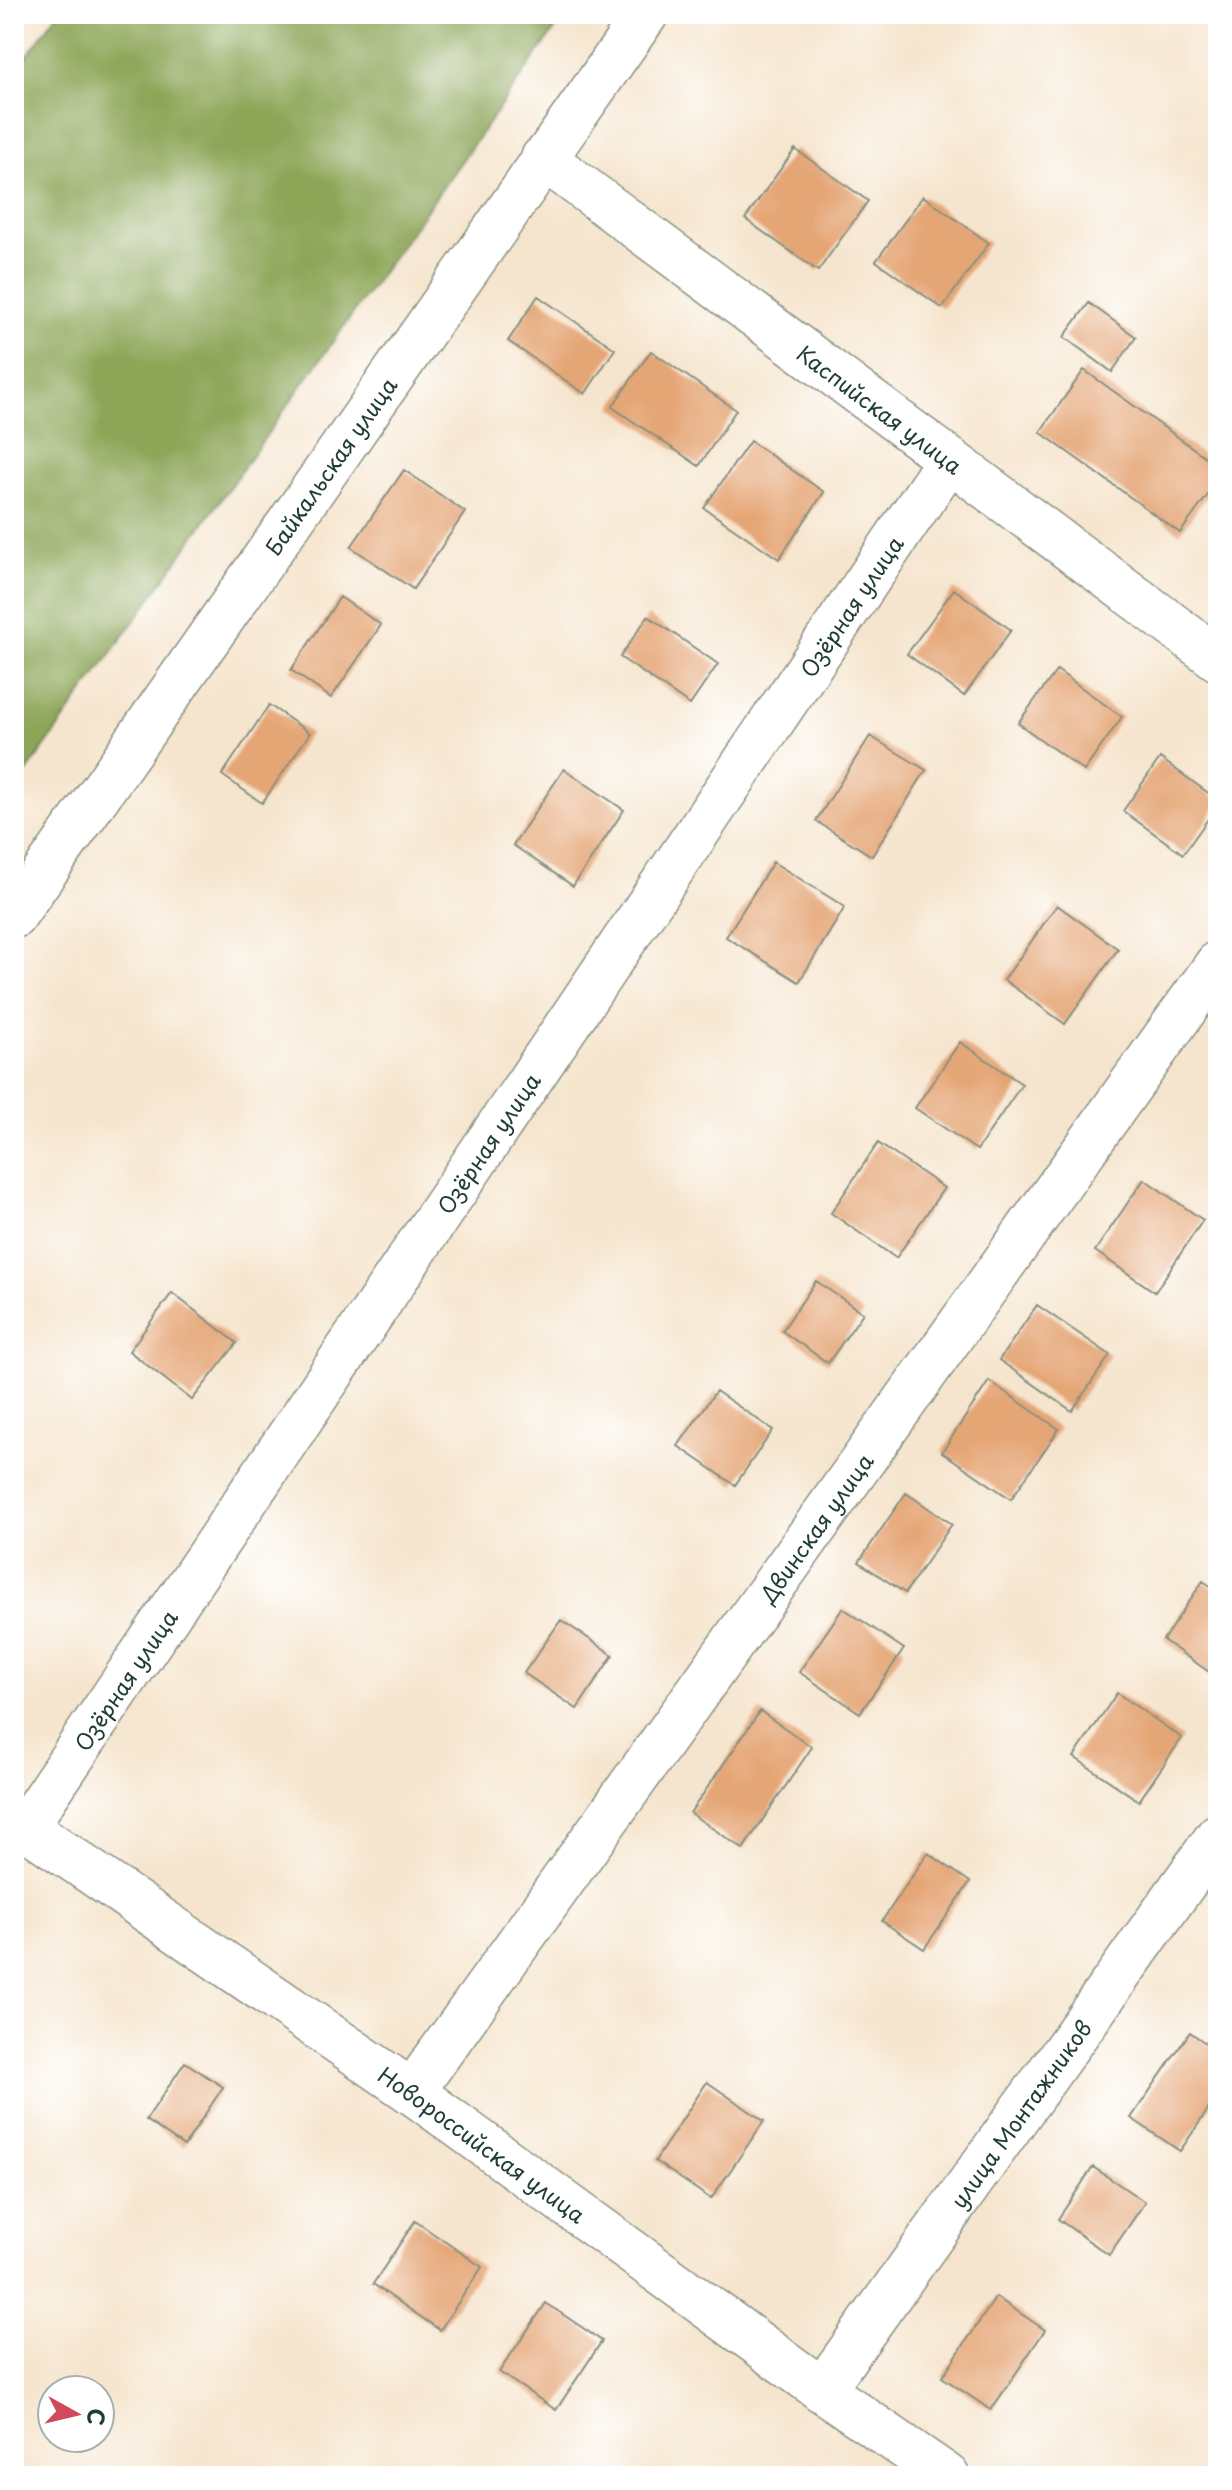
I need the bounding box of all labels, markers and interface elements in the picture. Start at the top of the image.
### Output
street label: Каспийская улица [791,336,970,481]
street label: Байкальская улица [256,370,404,561]
street label: Озёрная улица [791,528,910,683]
street label: Озёрная улица [428,1065,547,1220]
street label: Двинская улица [750,1446,880,1610]
street label: Озёрная улица [65,1602,184,1757]
street label: улица Монтажников [941,2013,1098,2214]
street label: Новороссийская улица [372,2057,593,2230]
north arrow [36,2374,116,2454]
text: С [80,2407,115,2427]

